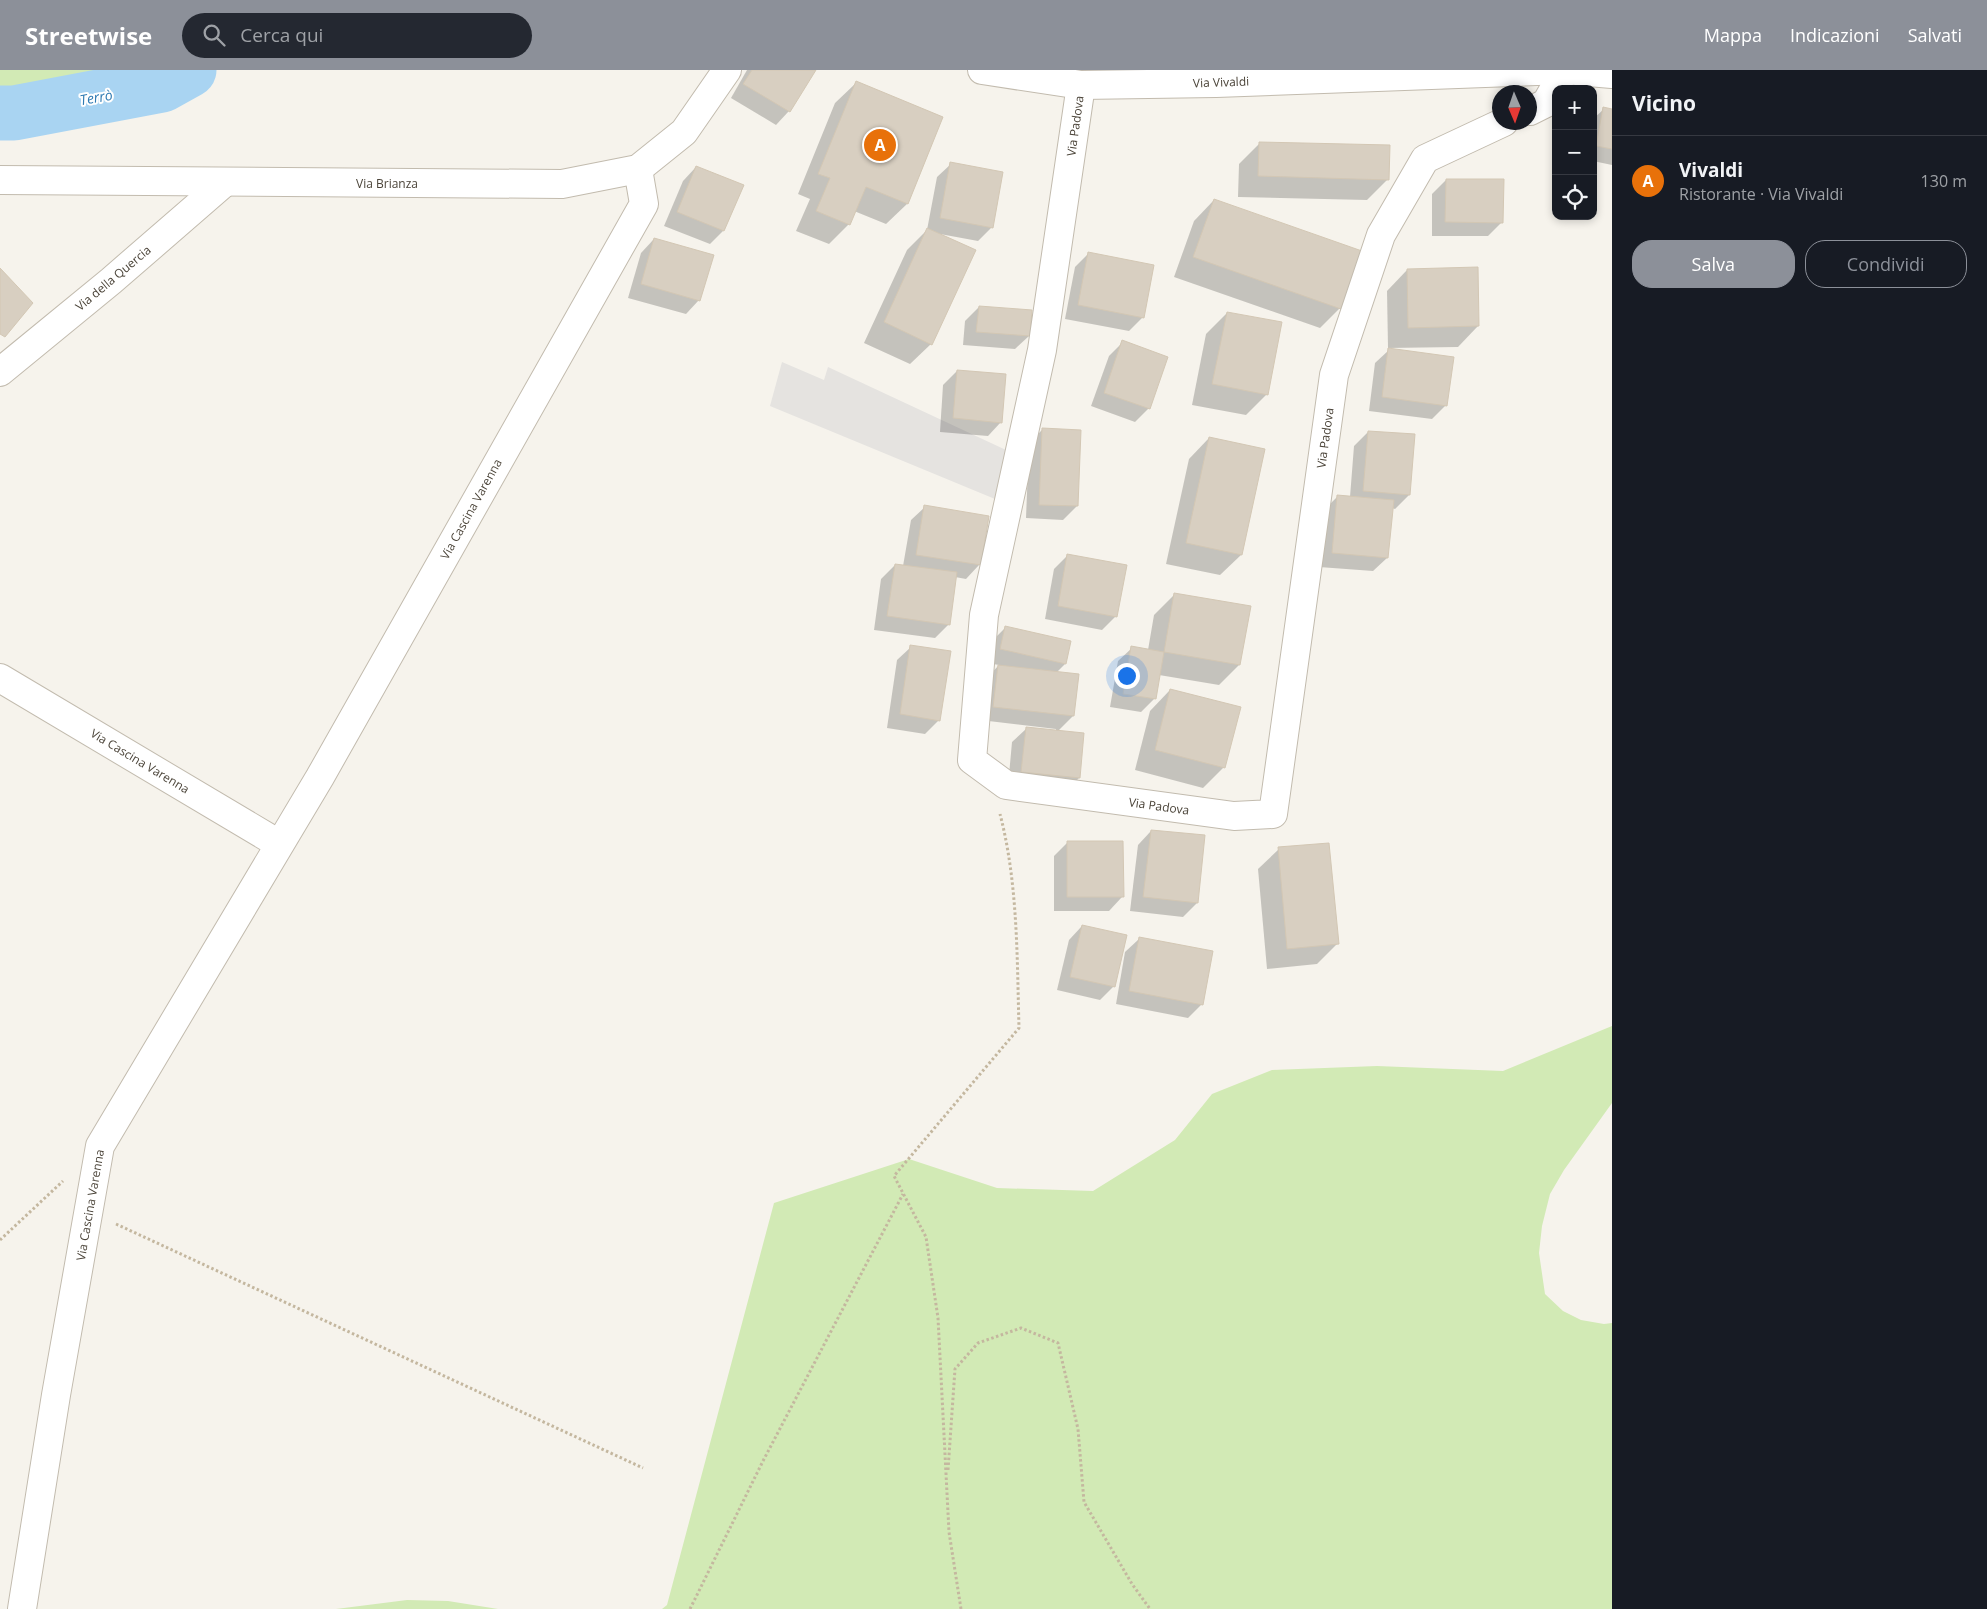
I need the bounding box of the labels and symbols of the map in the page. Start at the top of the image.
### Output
street label: Via Vivaldi [1193,73,1249,91]
water label: Terrò [78,85,114,109]
north arrow [1492,85,1537,130]
street label: Via Padova [1062,95,1088,157]
pin: A [864,126,896,164]
street label: Via Brianza [356,175,418,192]
street label: Via della Quercia [72,241,154,315]
street label: Via Padova [1312,407,1338,469]
street label: Via Cascina Varenna [436,456,506,562]
your location [1114,663,1140,689]
street label: Via Cascina Varenna [87,725,193,797]
street label: Via Padova [1128,793,1190,819]
street label: Via Cascina Varenna [72,1148,108,1262]

